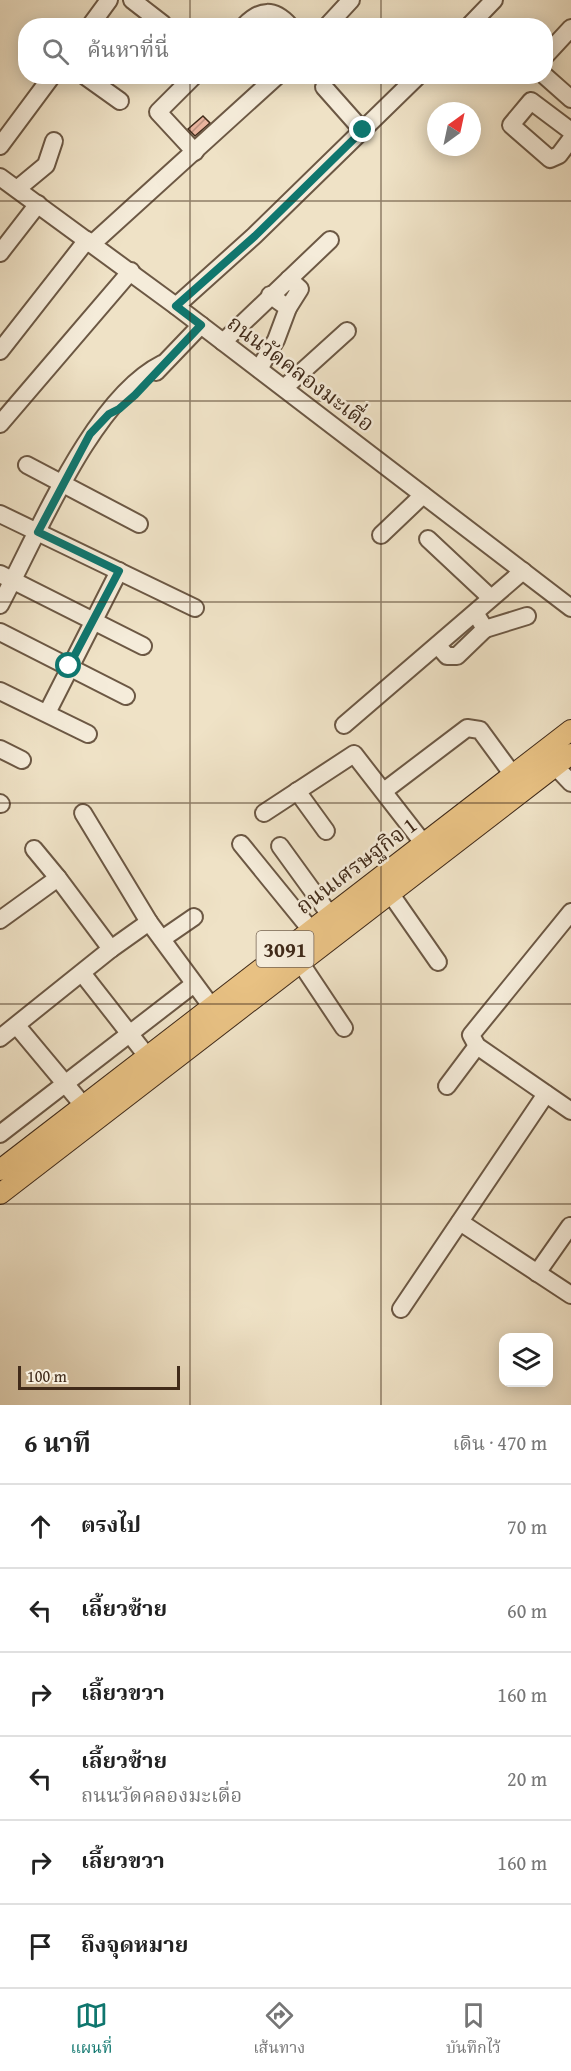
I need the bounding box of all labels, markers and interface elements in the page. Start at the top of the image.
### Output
search box [18,18,553,84]
text: ค้นหาที่นี่ [87,33,169,65]
icon: search [39,35,72,68]
north arrow [427,102,481,156]
route end [349,116,375,142]
street label: ถนนวัดคลองมะเดื่อ [221,307,381,439]
route start [55,652,81,678]
street label: ถนนเศรษฐกิจ 1 [289,809,423,921]
road number: 3091 [256,931,314,967]
map controls [499,1333,553,1387]
button: layers [499,1333,553,1387]
scale bar [18,1363,180,1390]
text: 100 m [27,1364,67,1388]
text: 6 นาที [24,1423,91,1462]
text: เดิน · 470 m [452,1428,547,1457]
text: ตรงไป [81,1508,141,1540]
icon: ahead [24,1510,57,1543]
text: 70 m [507,1512,547,1541]
text: เลี้ยวซ้าย [81,1592,167,1624]
icon: left [24,1594,57,1627]
text: 60 m [507,1596,547,1625]
text: เลี้ยวขวา [81,1676,165,1708]
icon: right [24,1678,57,1711]
text: 160 m [497,1680,547,1709]
text: เลี้ยวซ้าย [81,1744,167,1776]
icon: left [24,1762,57,1795]
text: 20 m [507,1764,547,1793]
text: ถนนวัดคลองมะเดื่อ [81,1780,242,1809]
text: เลี้ยวขวา [81,1844,165,1876]
icon: right [24,1846,57,1879]
text: 160 m [497,1848,547,1877]
text: ถึงจุดหมาย [81,1928,188,1960]
icon: arrive [24,1930,57,1963]
tab: แผนที่ [70,1999,112,2062]
tab: เส้นทาง [253,1999,305,2062]
tab: บันทึกไว้ [446,1999,501,2062]

